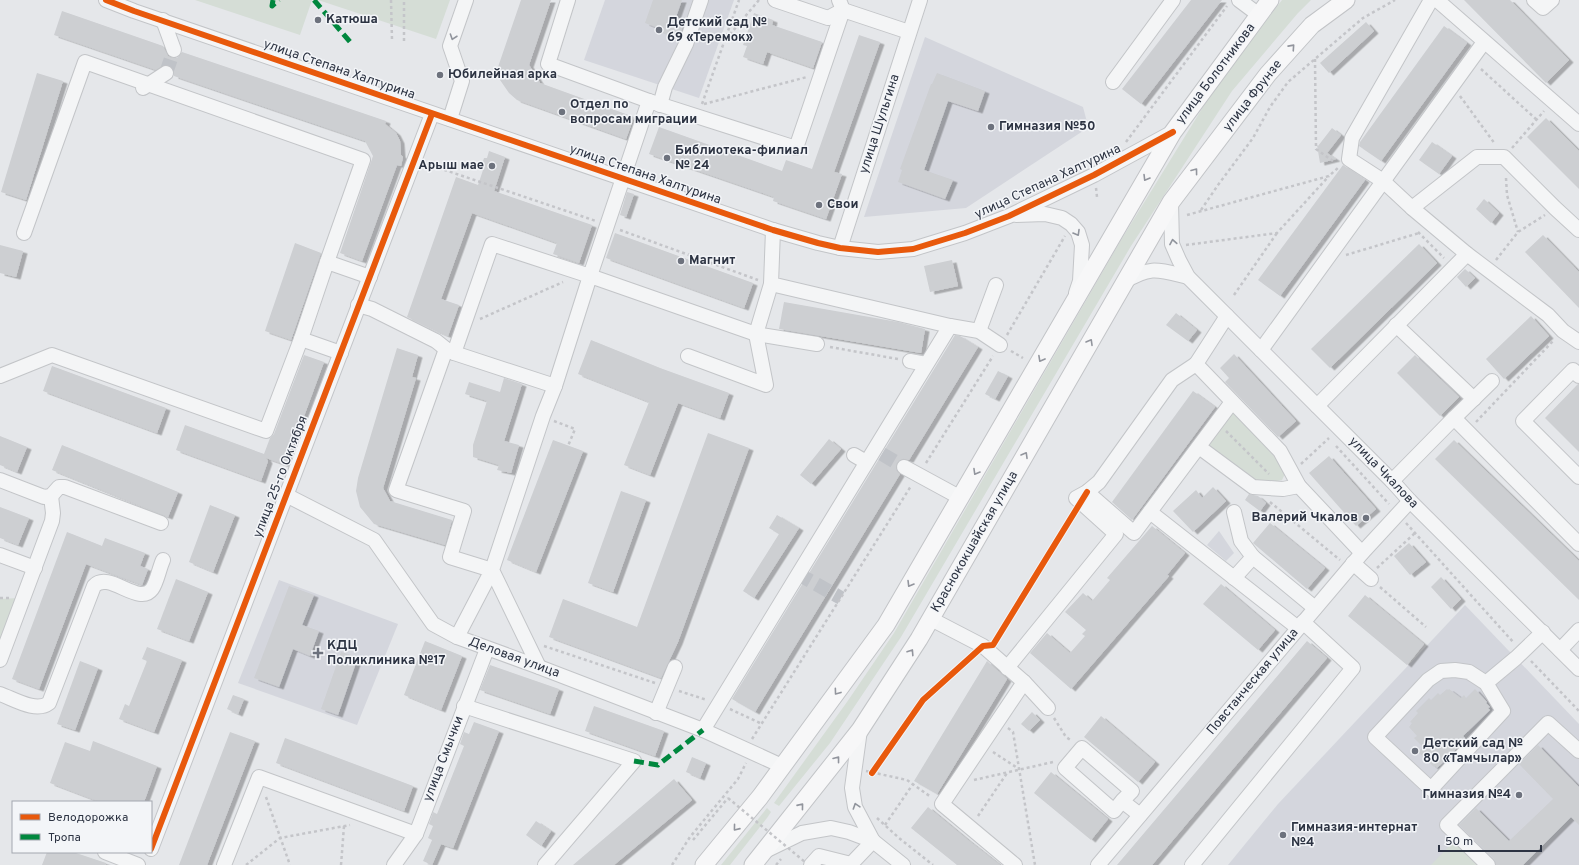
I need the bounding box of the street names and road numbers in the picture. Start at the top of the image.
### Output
street label: улица Болотникова [1173,20,1259,128]
street label: улица Степана Халтурина [261,36,417,104]
street label: улица Фрунзе [1220,57,1286,135]
street label: улица Шульгина [856,72,904,176]
street label: улица Степана Халтурина [567,141,723,209]
street label: улица Степана Халтурина [972,141,1124,223]
street label: улица 25-го Октября [250,414,312,540]
street label: улица Чкалова [1345,434,1421,512]
street label: Краснококшайская улица [928,468,1022,616]
street label: Повстанческая улица [1204,625,1302,739]
street label: Деловая улица [466,634,562,682]
street label: улица Смычки [420,714,468,804]

